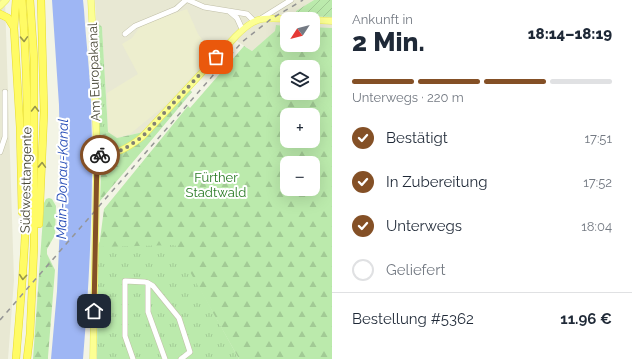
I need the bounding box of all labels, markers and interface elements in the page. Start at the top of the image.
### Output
north arrow [280,12,320,52]
map controls [280,12,320,196]
text: Ankunft in [352,12,413,27]
street label: Am Europakanal [85,22,103,122]
text: 18:14–18:19 [528,25,612,43]
text: 2 Min. [352,27,425,57]
one-way arrow [20,36,29,42]
pin [199,40,233,74]
icon: bag [205,46,227,68]
button: layers [280,60,320,100]
text: Unterwegs · 220 m [352,90,464,105]
one-way arrow [30,106,39,112]
button: + [280,108,320,148]
water label: Main-Donau-Kanal [53,118,71,239]
street label: Südwesttangente [18,126,34,233]
icon: check [352,127,374,149]
text: Bestätigt [386,129,448,147]
text: 17:51 [584,131,612,146]
courier [80,135,120,175]
icon: bike [89,144,111,166]
button: − [280,156,320,196]
one-way arrow [37,162,46,168]
park label: Fürther Stadtwald [186,170,246,200]
icon: check [352,171,374,193]
text: In Zubereitung [386,173,488,191]
text: 17:52 [583,175,612,190]
icon: check [352,215,374,237]
text: Unterwegs [386,217,462,235]
text: 18:04 [581,219,612,234]
text: Geliefert [386,261,445,279]
one-way arrow [18,274,27,280]
pin [77,294,111,328]
icon: home [83,300,105,322]
text: Bestellung #5362 [352,310,474,328]
text: 11.96 € [560,310,612,328]

